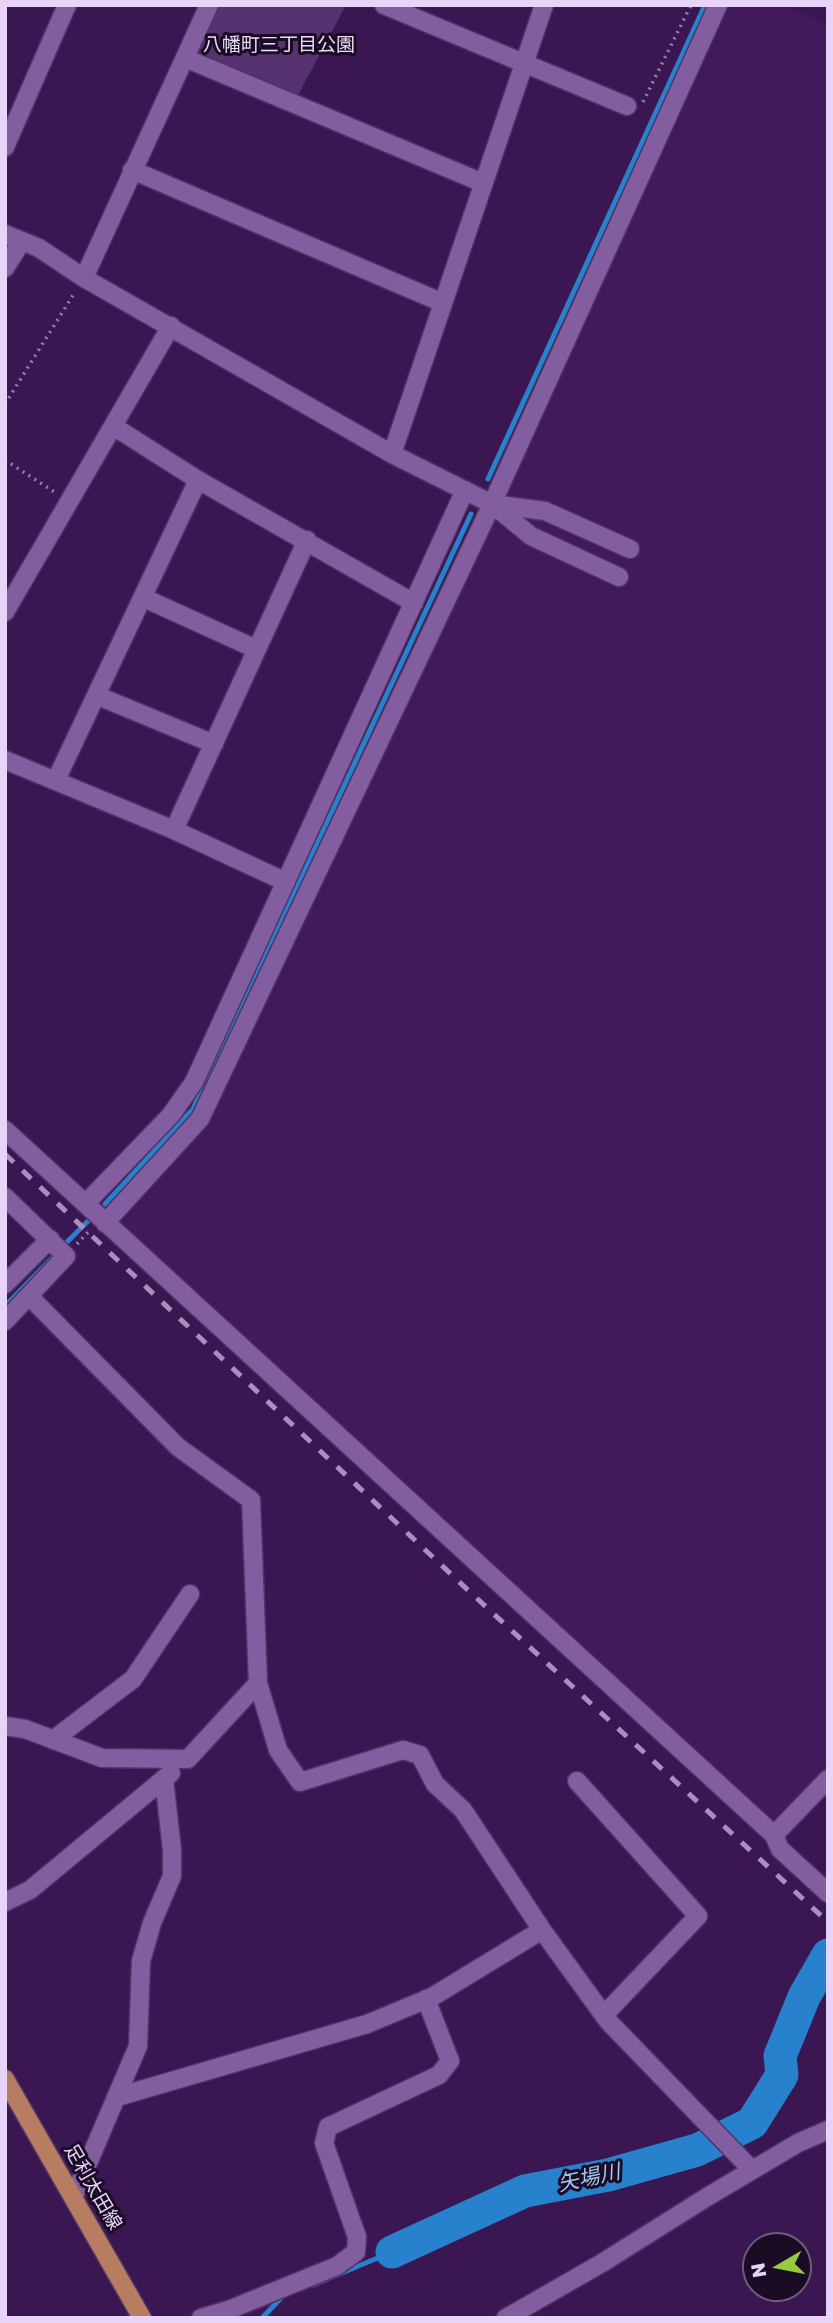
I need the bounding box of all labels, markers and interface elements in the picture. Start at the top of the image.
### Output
park label: 八幡町三丁目公園 [203,34,355,56]
street label: 足利太田線 [59,2140,127,2234]
water label: 矢場川 [556,2159,622,2197]
north arrow [742,2232,812,2302]
text: N [745,2261,770,2280]

